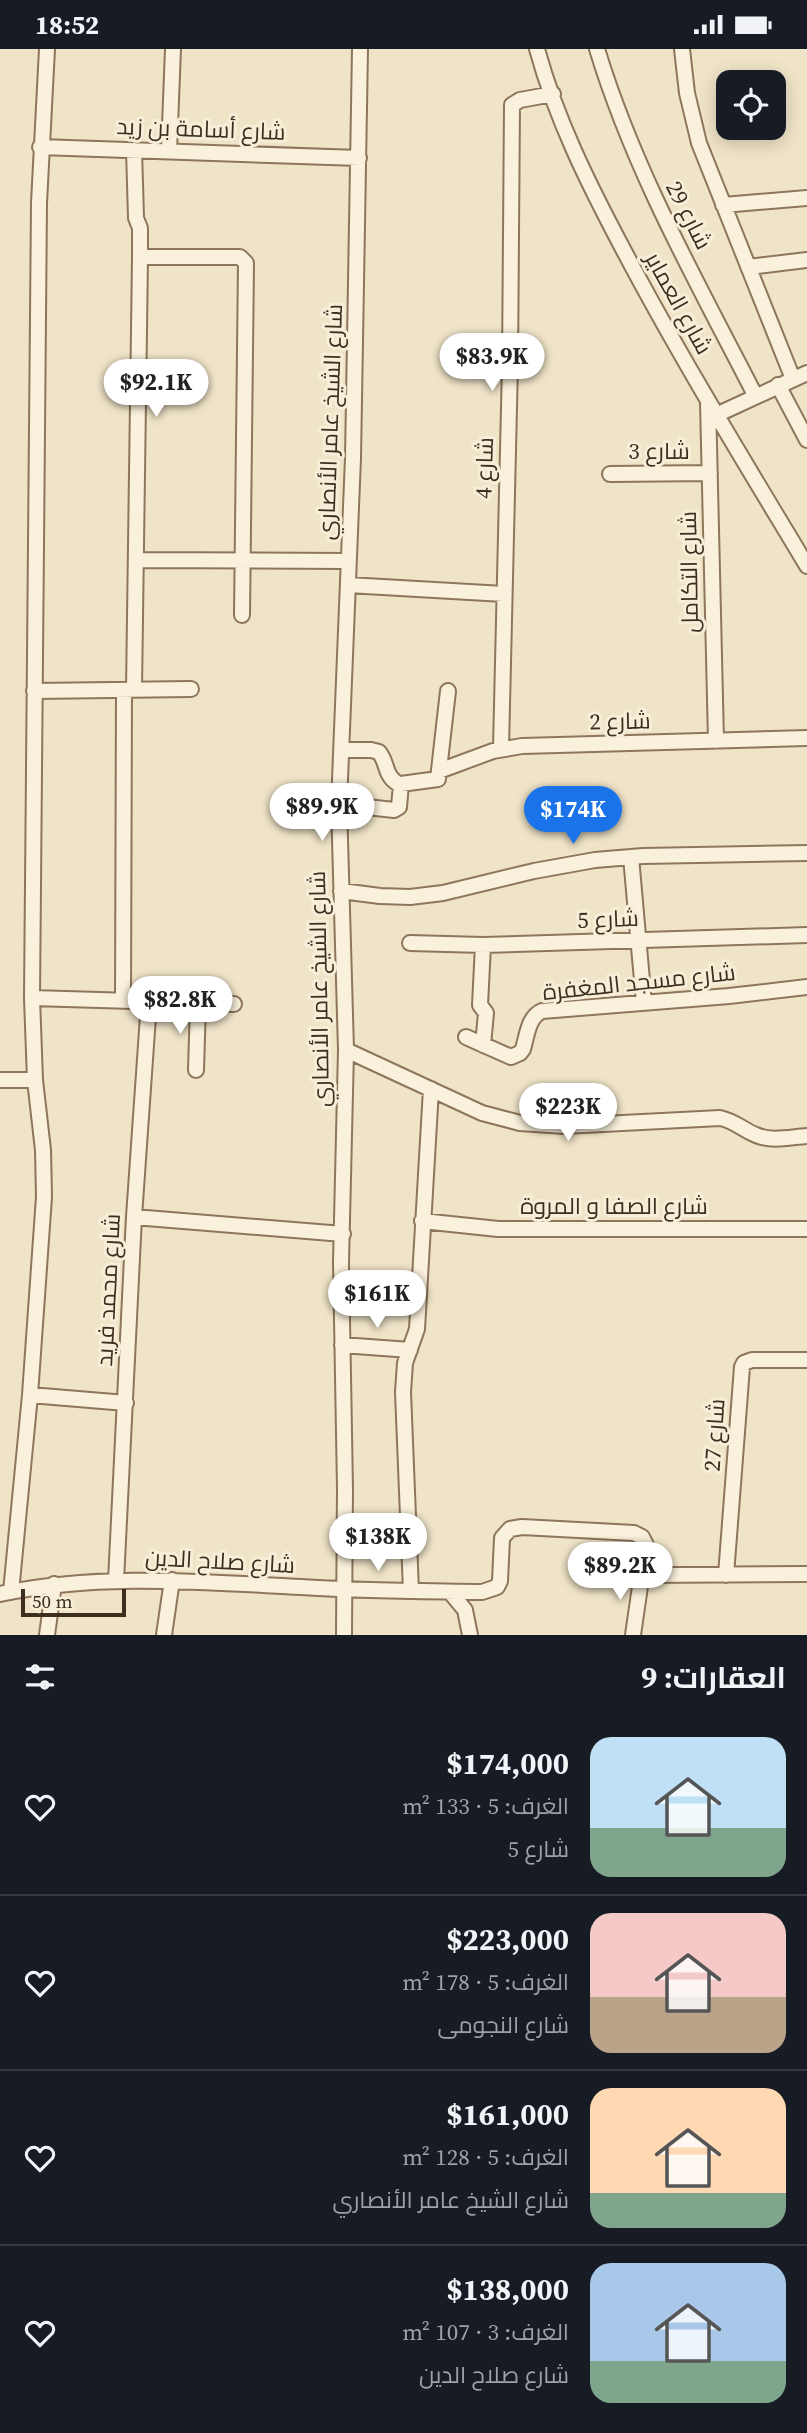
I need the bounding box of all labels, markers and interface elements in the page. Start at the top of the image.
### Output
text: 18:52 [35,7,99,43]
map controls [716,70,786,140]
button: locate [716,70,786,140]
street label: شارع أسامة بن زيد [116,110,286,148]
street label: شارع 29 [658,175,720,255]
street label: شارع العماير [637,244,720,360]
street label: شارع الشيخ عامر الأنصاري [310,303,352,541]
pin: $83.9K [435,333,549,393]
text: $83.9K [456,340,528,372]
pin: $92.1K [99,359,213,419]
text: $92.1K [120,366,192,398]
street label: شارع 3 [628,435,690,467]
street label: شارع 4 [467,437,501,499]
street label: شارع التكامل [672,511,706,633]
street label: شارع 2 [589,704,651,738]
pin: $89.9K [265,783,379,843]
pin: $174K [524,787,622,846]
text: $89.9K [286,790,358,822]
text: $174K [540,793,606,825]
street label: شارع الشيخ عامر الأنصاري [301,871,339,1107]
street label: شارع 5 [577,902,639,936]
street label: شارع مسجد المغفرة [541,956,737,1008]
pin: $82.8K [123,977,237,1036]
text: $82.8K [144,983,216,1015]
pin: $223K [519,1083,617,1143]
text: $223K [535,1090,601,1122]
street label: شارع الصفا و المروة [520,1190,708,1222]
street label: شارع محمد فريد [88,1213,128,1367]
pin: $161K [328,1271,426,1330]
text: $161K [344,1277,410,1309]
street label: شارع 27 [695,1398,733,1472]
pin: $138K [329,1513,427,1573]
text: $138K [345,1520,411,1552]
street label: شارع صلاح الدين [144,1541,296,1581]
pin: $89.2K [563,1543,677,1602]
text: $89.2K [584,1549,656,1581]
scale bar [21,1586,126,1618]
text: 50 m [32,1588,73,1614]
text: العقارات: 9 [641,1657,786,1698]
icon: filters [21,1658,59,1696]
text: $174,000 [446,1743,569,1784]
icon: home [646,1765,730,1849]
icon: heart [21,1788,59,1826]
text: الغرف: 5 · 133 m² [402,1790,569,1822]
text: شارع 5 [508,1833,569,1865]
text: $223,000 [446,1919,569,1960]
icon: home [646,1941,730,2025]
icon: heart [21,1964,59,2002]
text: الغرف: 5 · 178 m² [402,1966,569,1998]
text: شارع النجومى [438,2009,569,2041]
text: $161,000 [446,2094,569,2135]
icon: home [646,2116,730,2200]
icon: heart [21,2139,59,2177]
text: الغرف: 5 · 128 m² [402,2141,569,2173]
text: شارع الشيخ عامر الأنصاري [333,2184,569,2216]
text: $138,000 [446,2269,569,2310]
icon: home [646,2291,730,2375]
icon: heart [21,2314,59,2352]
text: الغرف: 3 · 107 m² [402,2316,569,2348]
text: شارع صلاح الدين [419,2359,569,2391]

